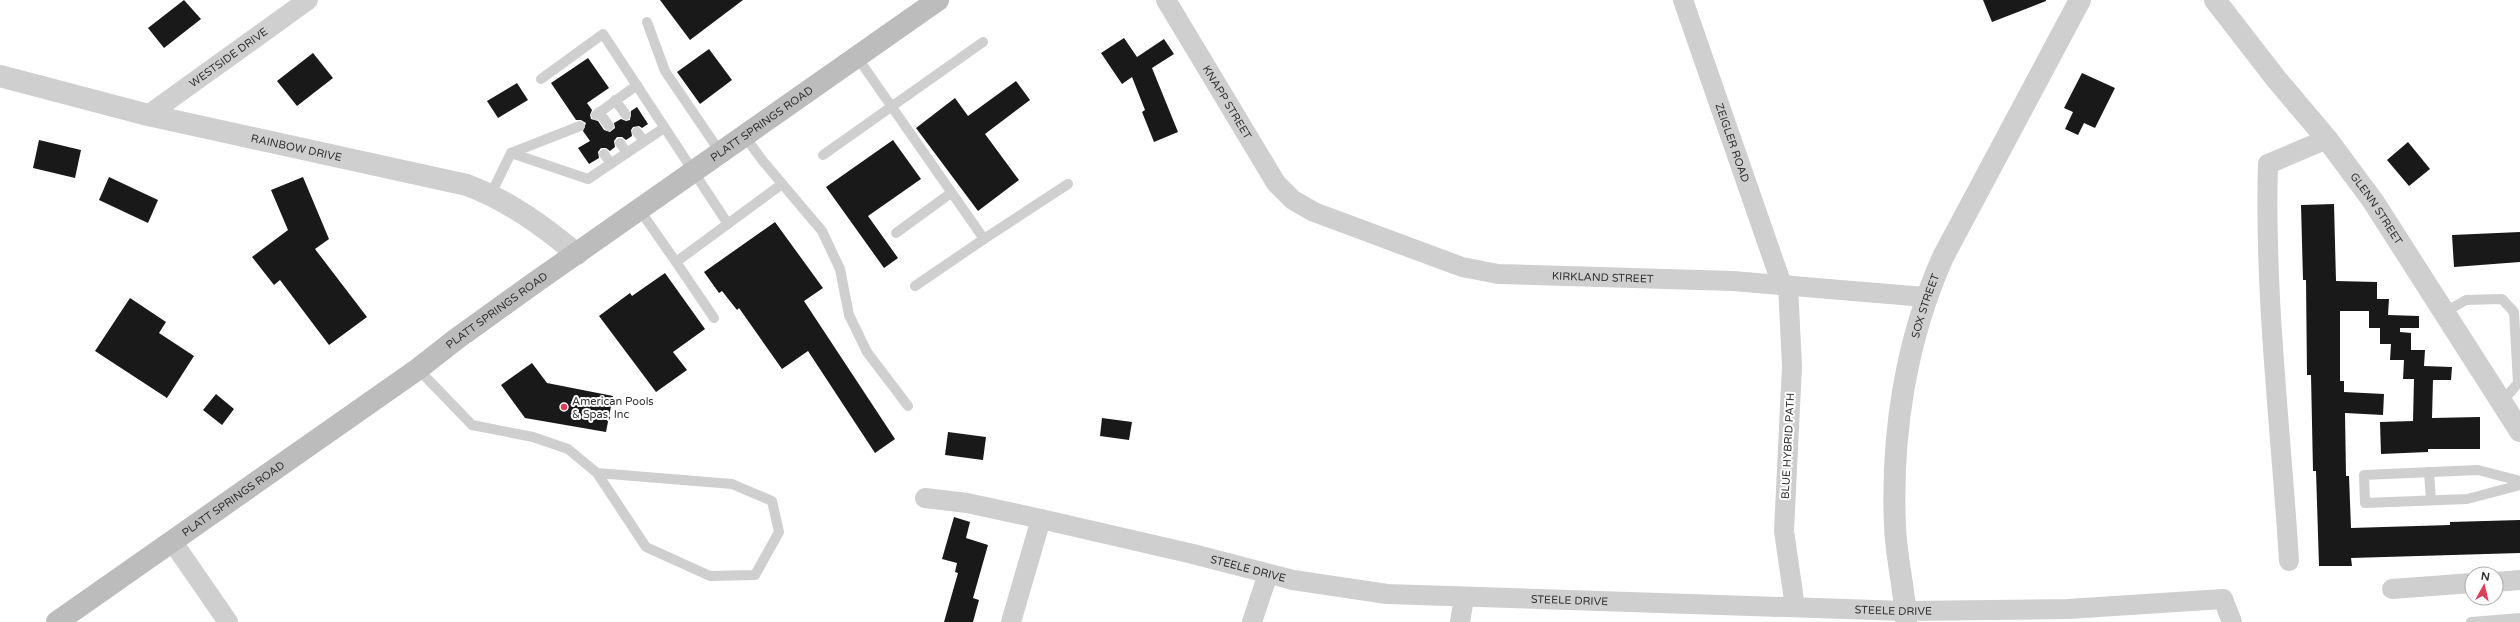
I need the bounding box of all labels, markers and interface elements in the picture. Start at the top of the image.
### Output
street label: WESTSIDE DRIVE [187,25,270,90]
street label: KNAPP STREET [1200,63,1255,142]
street label: PLATT SPRINGS ROAD [708,83,815,164]
street label: ZEIGLER ROAD [1713,101,1752,184]
street label: RAINBOW DRIVE [250,131,343,164]
street label: GLENN STREET [2348,170,2406,247]
street label: PLATT SPRINGS ROAD [443,269,550,351]
street label: KIRKLAND STREET [1552,269,1654,285]
street label: SOX STREET [1908,271,1942,340]
street label: BLUE HYBRID PATH [1779,393,1797,499]
place label: American Pools & Spas, Inc [572,395,654,421]
marker: American Pools & Spas, Inc [559,402,569,412]
street label: PLATT SPRINGS ROAD [179,458,287,539]
street label: STEELE DRIVE [1209,552,1287,584]
north arrow [2464,566,2504,606]
text: N [2480,570,2491,584]
street label: STEELE DRIVE [1531,592,1608,608]
street label: STEELE DRIVE [1855,603,1932,618]

